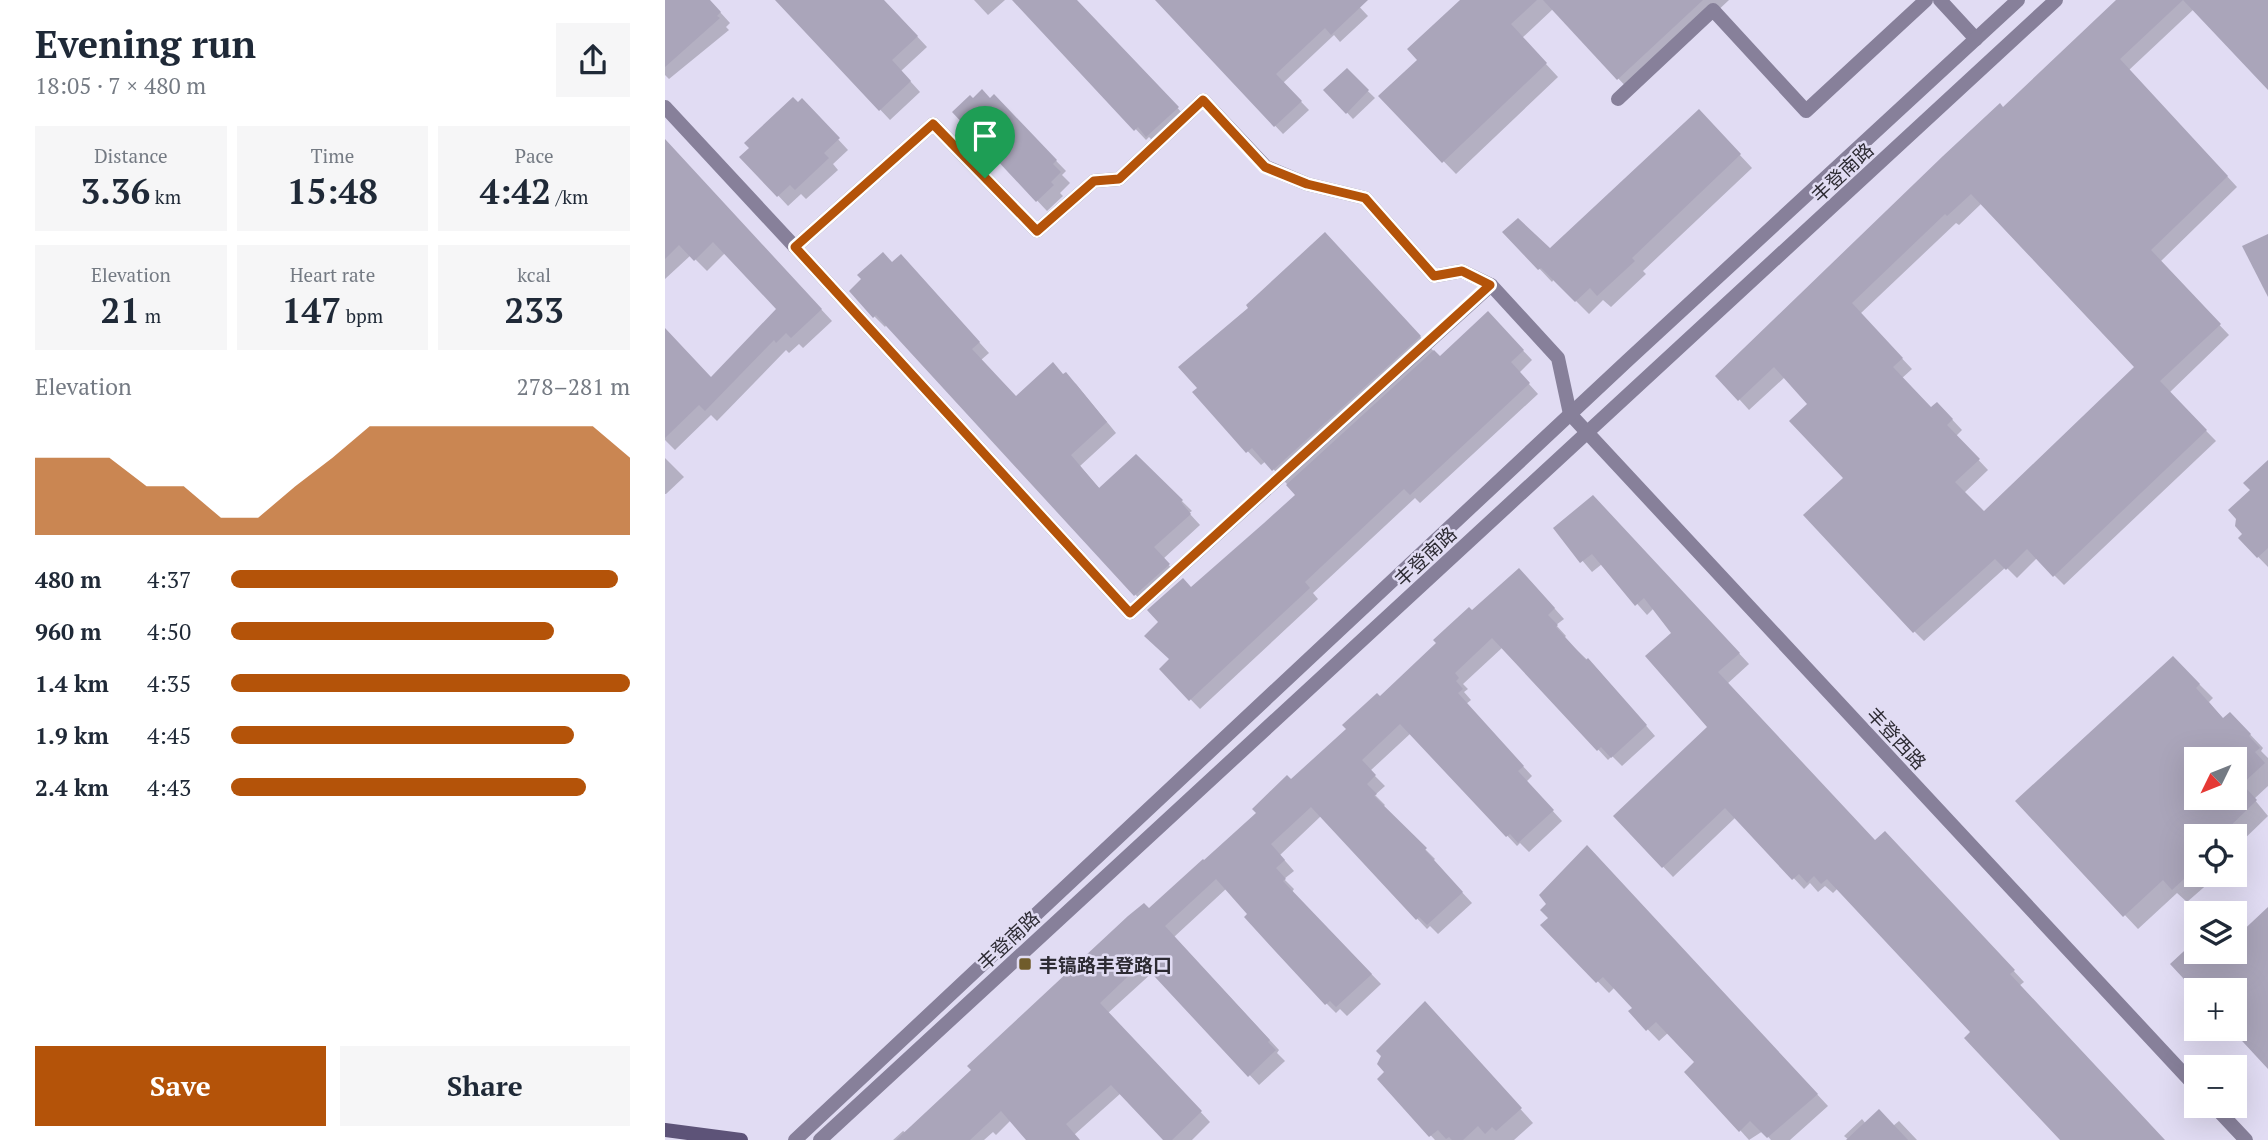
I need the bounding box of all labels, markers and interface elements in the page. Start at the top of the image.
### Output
text: Evening run [35,19,256,69]
button: share [556,23,630,97]
text: 18:05 · 7 × 480 m [35,70,206,101]
pin [955,106,1015,178]
icon: arrive [966,117,1004,155]
street label: 丰登南路 [1806,137,1878,207]
text: Distance [94,143,168,168]
text: Time [311,143,354,168]
text: Pace [515,143,554,168]
text: 3.36 [81,168,150,214]
text: 15:48 [287,168,378,214]
text: 4:42 [480,168,551,214]
text: km [150,184,181,209]
text: /km [551,184,589,209]
text: Elevation [91,262,171,287]
text: Heart rate [290,262,375,287]
text: kcal [517,262,551,287]
text: 21 [101,287,140,333]
text: 147 [282,287,341,333]
text: 233 [505,287,564,333]
text: m [140,303,161,328]
text: bpm [341,303,383,328]
text: Elevation [35,371,132,402]
text: 278–281 m [517,371,630,402]
street label: 丰登南路 [1389,521,1461,591]
text: 480 m [35,564,101,595]
text: 4:37 [147,564,191,595]
text: 960 m [35,616,101,647]
text: 4:50 [147,616,191,647]
text: 1.4 km [35,668,109,699]
text: 4:35 [147,668,191,699]
street label: 丰登西路 [1862,702,1932,774]
text: 1.9 km [35,720,109,751]
text: 4:45 [147,720,191,751]
north arrow [2184,747,2247,810]
map controls [2184,747,2247,1118]
text: 2.4 km [35,772,109,803]
text: 4:43 [147,772,191,803]
button: locate [2184,824,2247,887]
button: layers [2184,901,2247,964]
street label: 丰登南路 [972,905,1044,975]
place label: 丰镐路丰登路口 [1039,952,1172,977]
marker: 丰镐路丰登路口 [1017,956,1033,972]
button: + [2184,978,2247,1041]
button: Save [35,1046,326,1126]
button: Share [340,1046,630,1126]
button: − [2184,1055,2247,1118]

